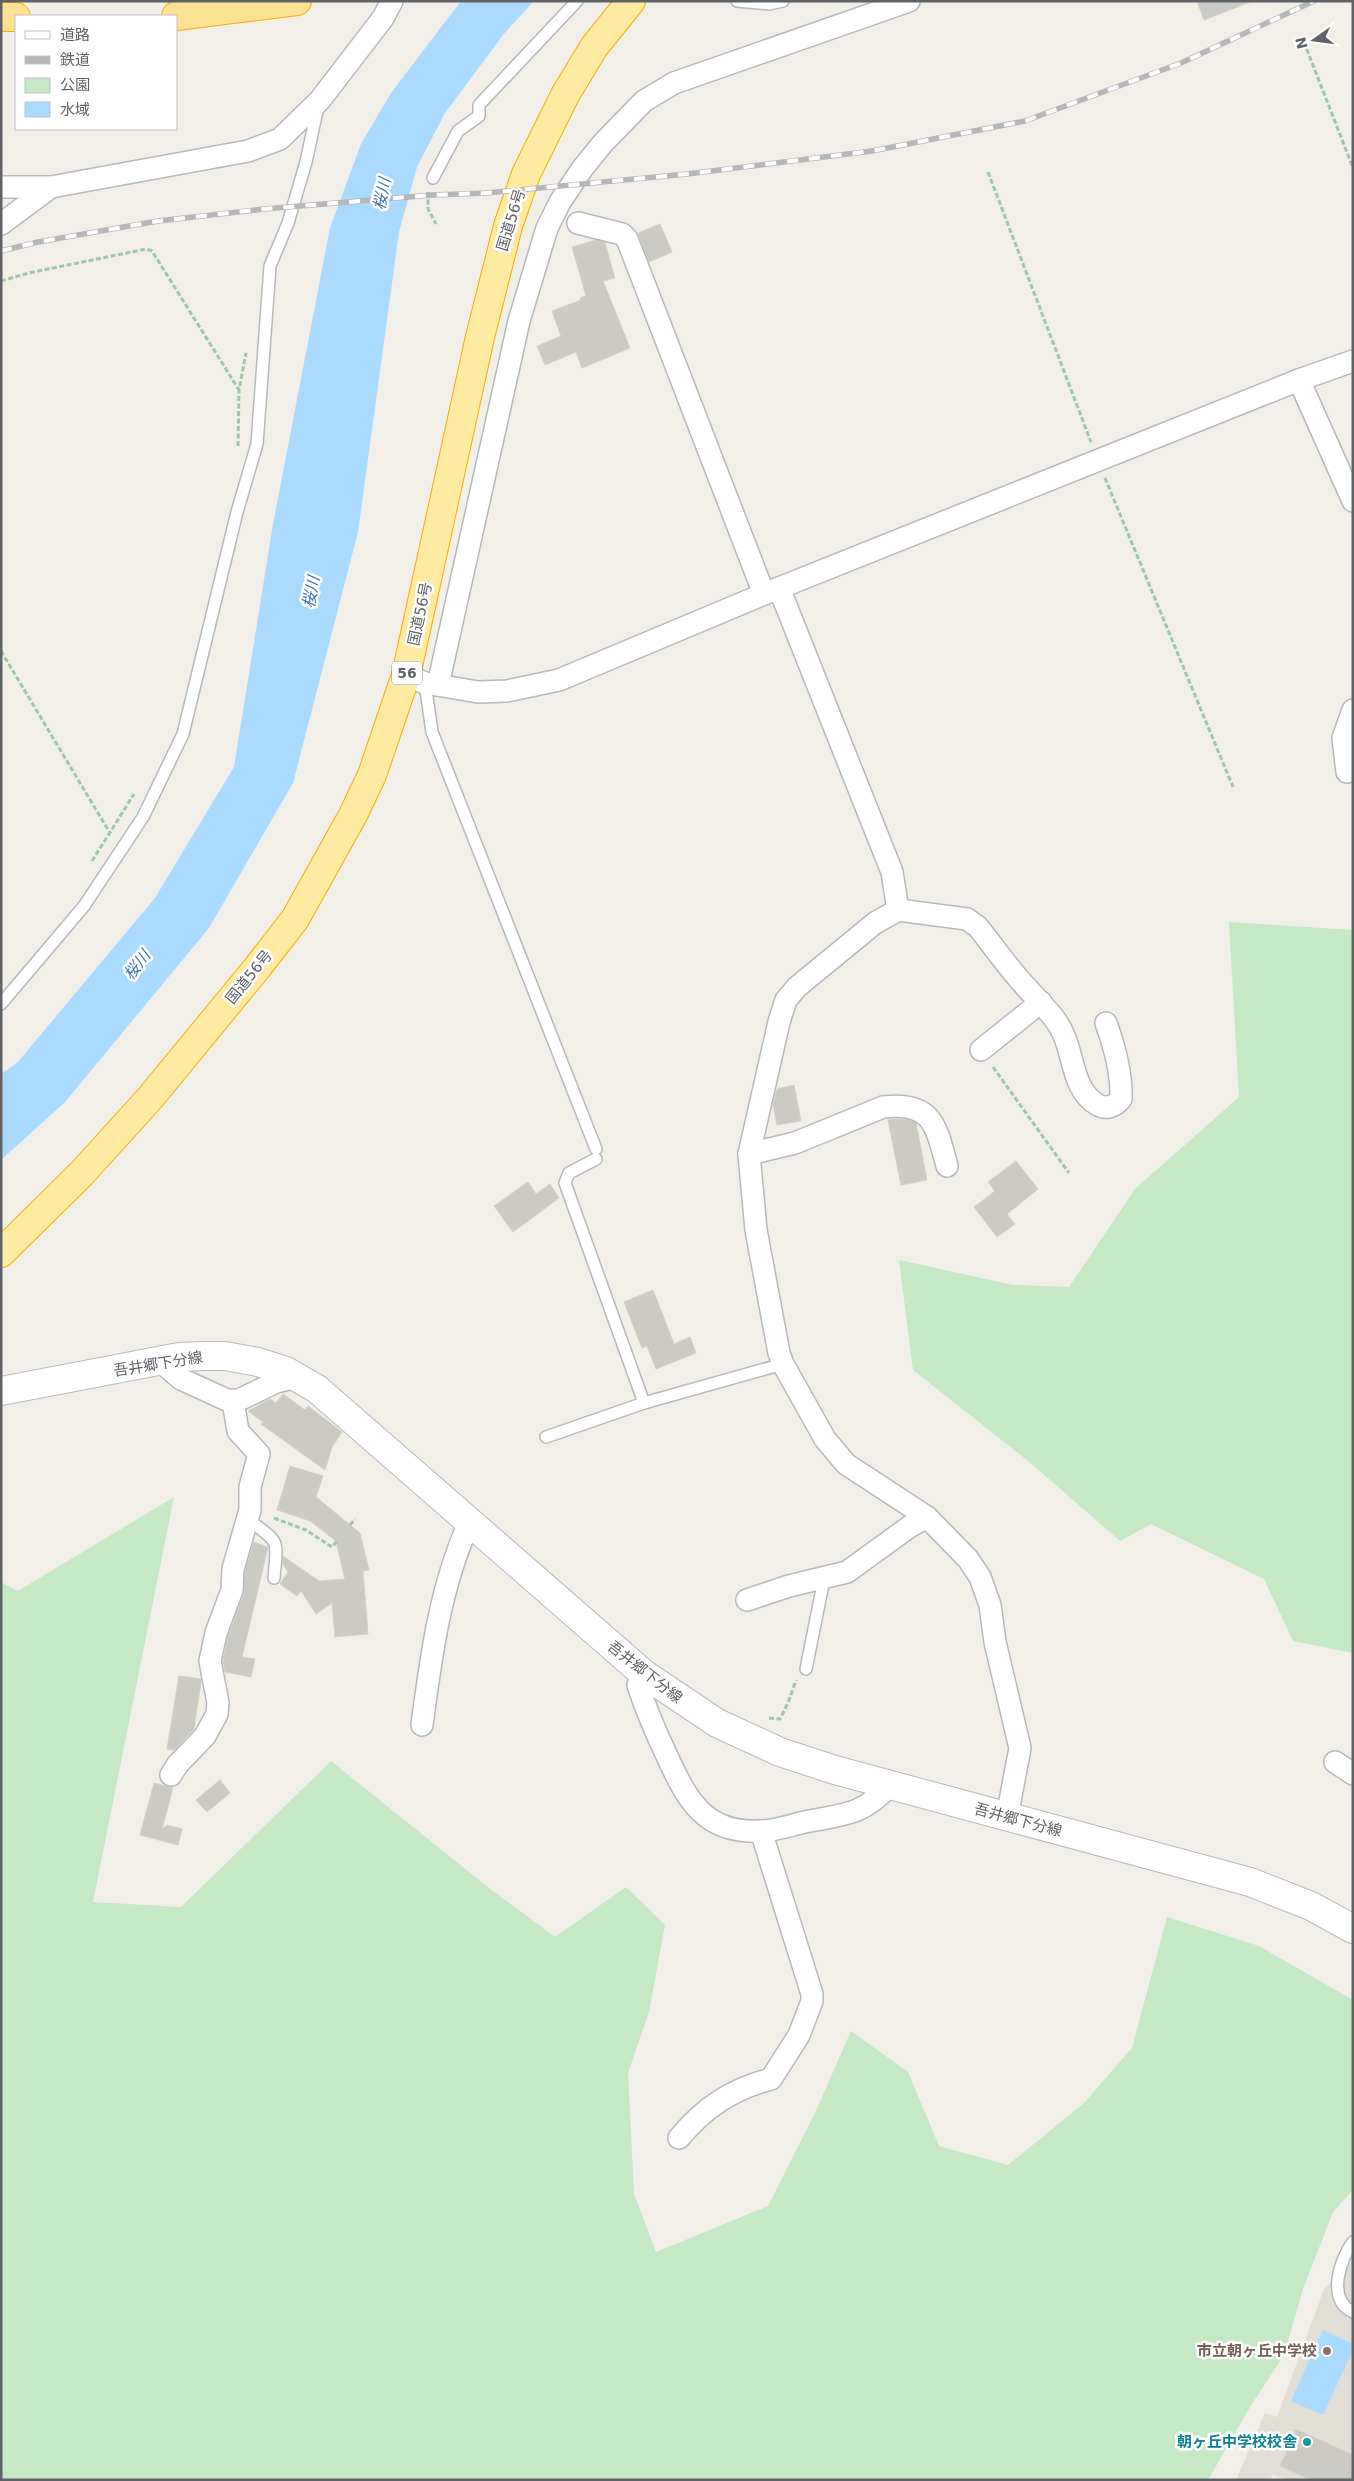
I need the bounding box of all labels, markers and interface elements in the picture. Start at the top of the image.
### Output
legend [15,15,178,130]
north arrow [1289,15,1339,65]
text: 道路 [60,26,90,44]
text: N [1292,36,1311,51]
text: 鉄道 [60,51,90,69]
text: 公園 [60,76,90,94]
text: 水域 [60,101,90,119]
water label: 桜川 [370,175,395,212]
street label: 国道56号 [493,187,529,253]
water label: 桜川 [299,573,323,609]
street label: 国道56号 [405,581,435,647]
road number: 56 [392,661,422,684]
water label: 桜川 [120,945,156,983]
street label: 国道56号 [222,946,276,1008]
street label: 吾井郷下分線 [112,1348,204,1380]
street label: 吾井郷下分線 [604,1637,686,1707]
street label: 吾井郷下分線 [972,1800,1064,1840]
place label: 市立朝ヶ丘中学校 [1197,2342,1317,2360]
marker: 市立朝ヶ丘中学校 [1321,2345,1333,2357]
place label: 朝ヶ丘中学校校舎 [1177,2433,1298,2451]
marker: 朝ヶ丘中学校校舎 [1301,2436,1313,2448]

